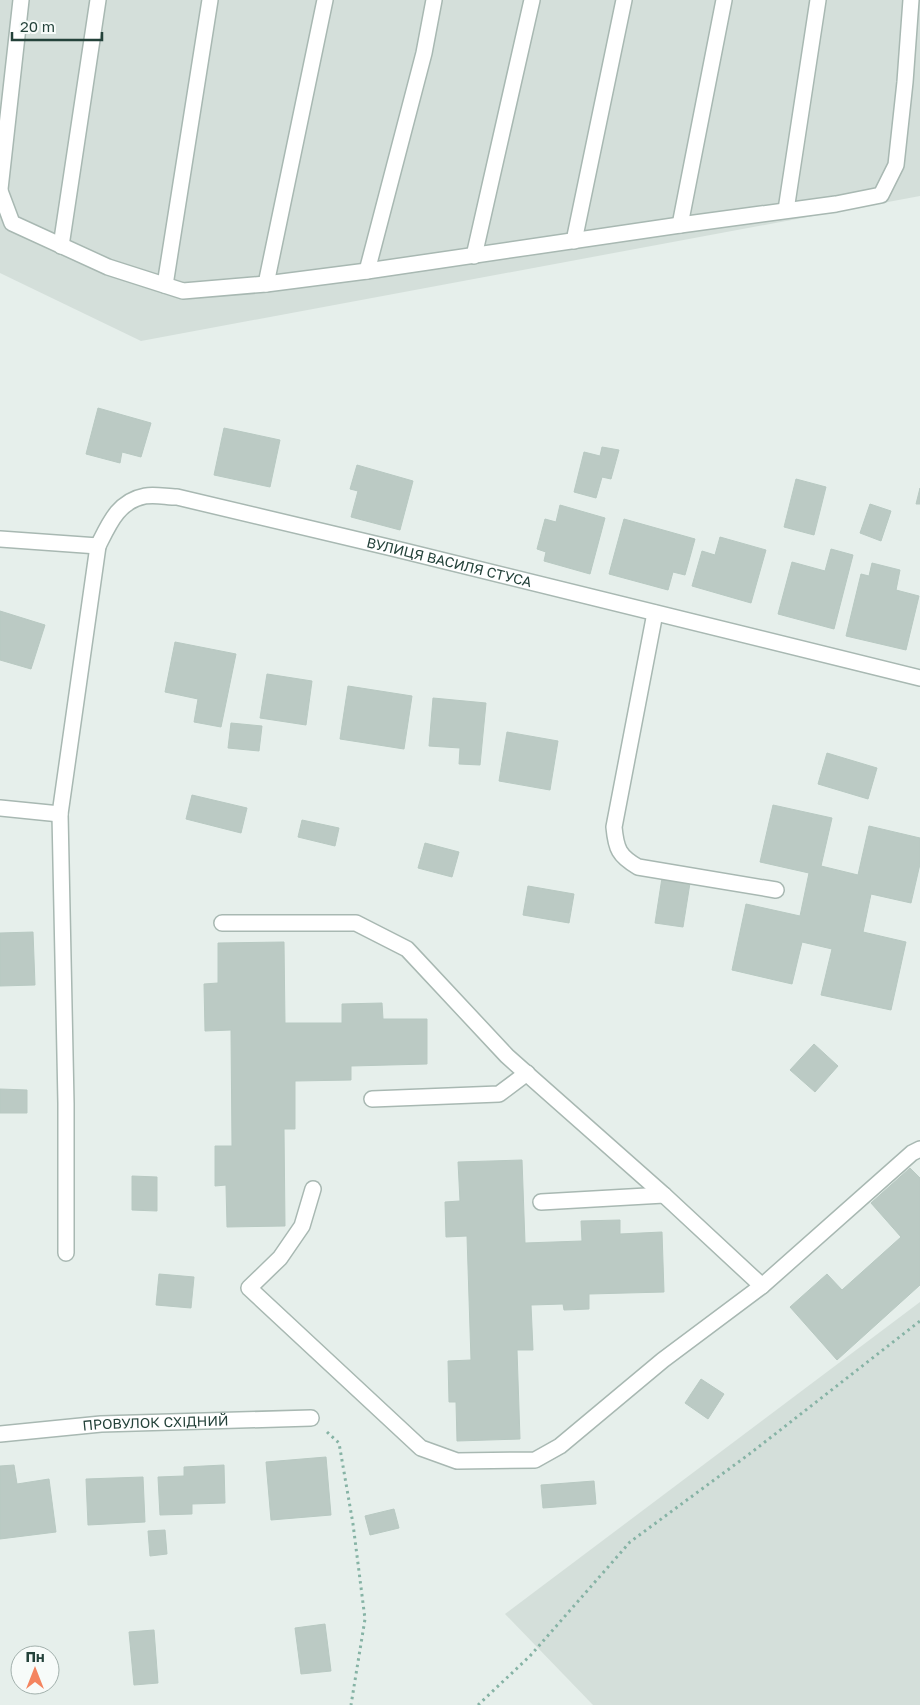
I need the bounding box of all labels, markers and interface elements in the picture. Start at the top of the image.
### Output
scale bar [12,10,102,42]
text: 20 m [20,17,55,35]
street label: ВУЛИЦЯ ВАСИЛЯ СТУСА [365,533,534,590]
street label: ПРОВУЛОК СХІДНИЙ [82,1411,229,1434]
north arrow [10,1645,60,1695]
text: Пн [25,1648,45,1665]

